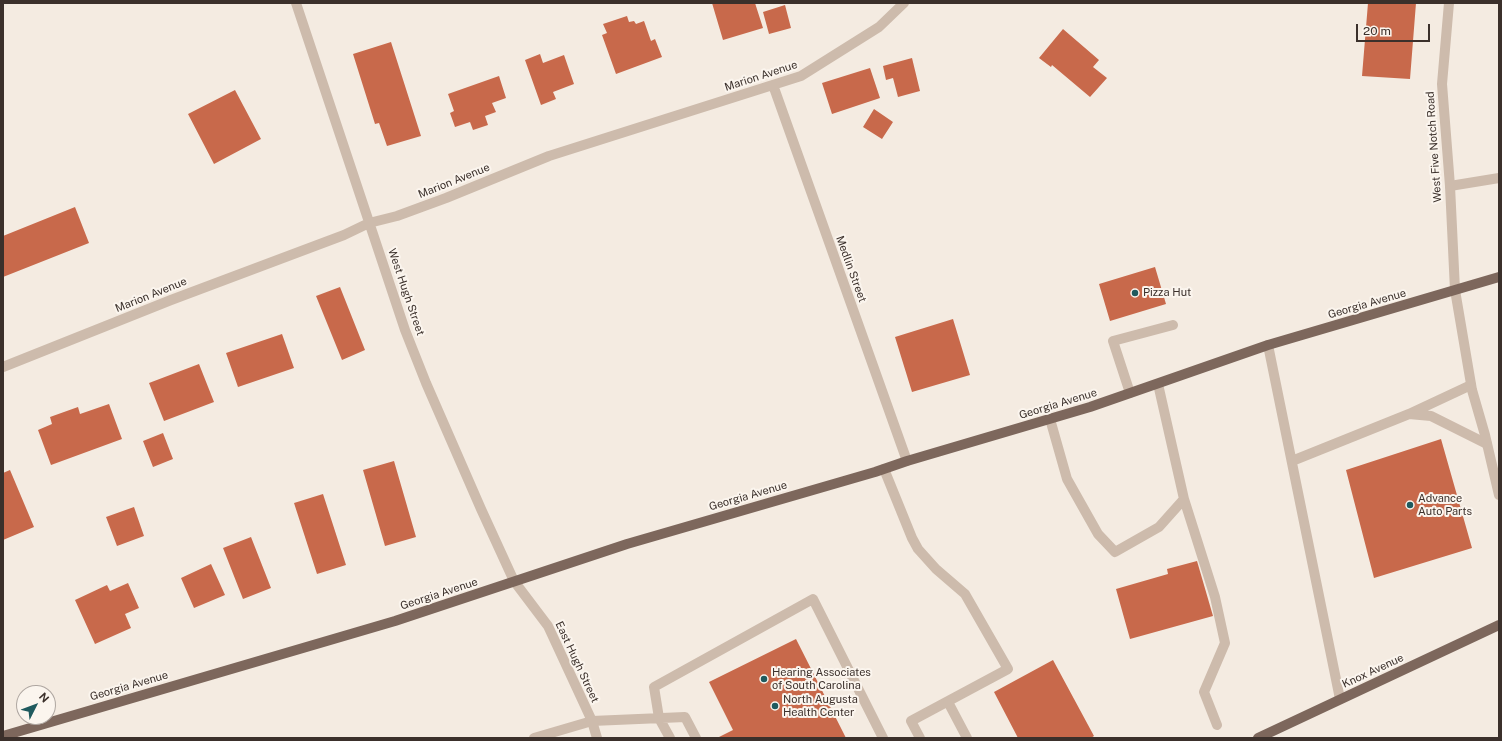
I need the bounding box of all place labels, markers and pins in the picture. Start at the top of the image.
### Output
place label: Pizza Hut [1143,286,1191,300]
marker: Pizza Hut [1130,288,1140,298]
place label: Advance Auto Parts [1418,492,1472,518]
marker: Advance Auto Parts [1405,500,1415,510]
place label: Hearing Associates of South Carolina [772,666,871,692]
marker: Hearing Associates of South Carolina [759,674,769,684]
place label: North Augusta Health Center [783,693,858,719]
marker: North Augusta Health Center [770,701,780,711]

